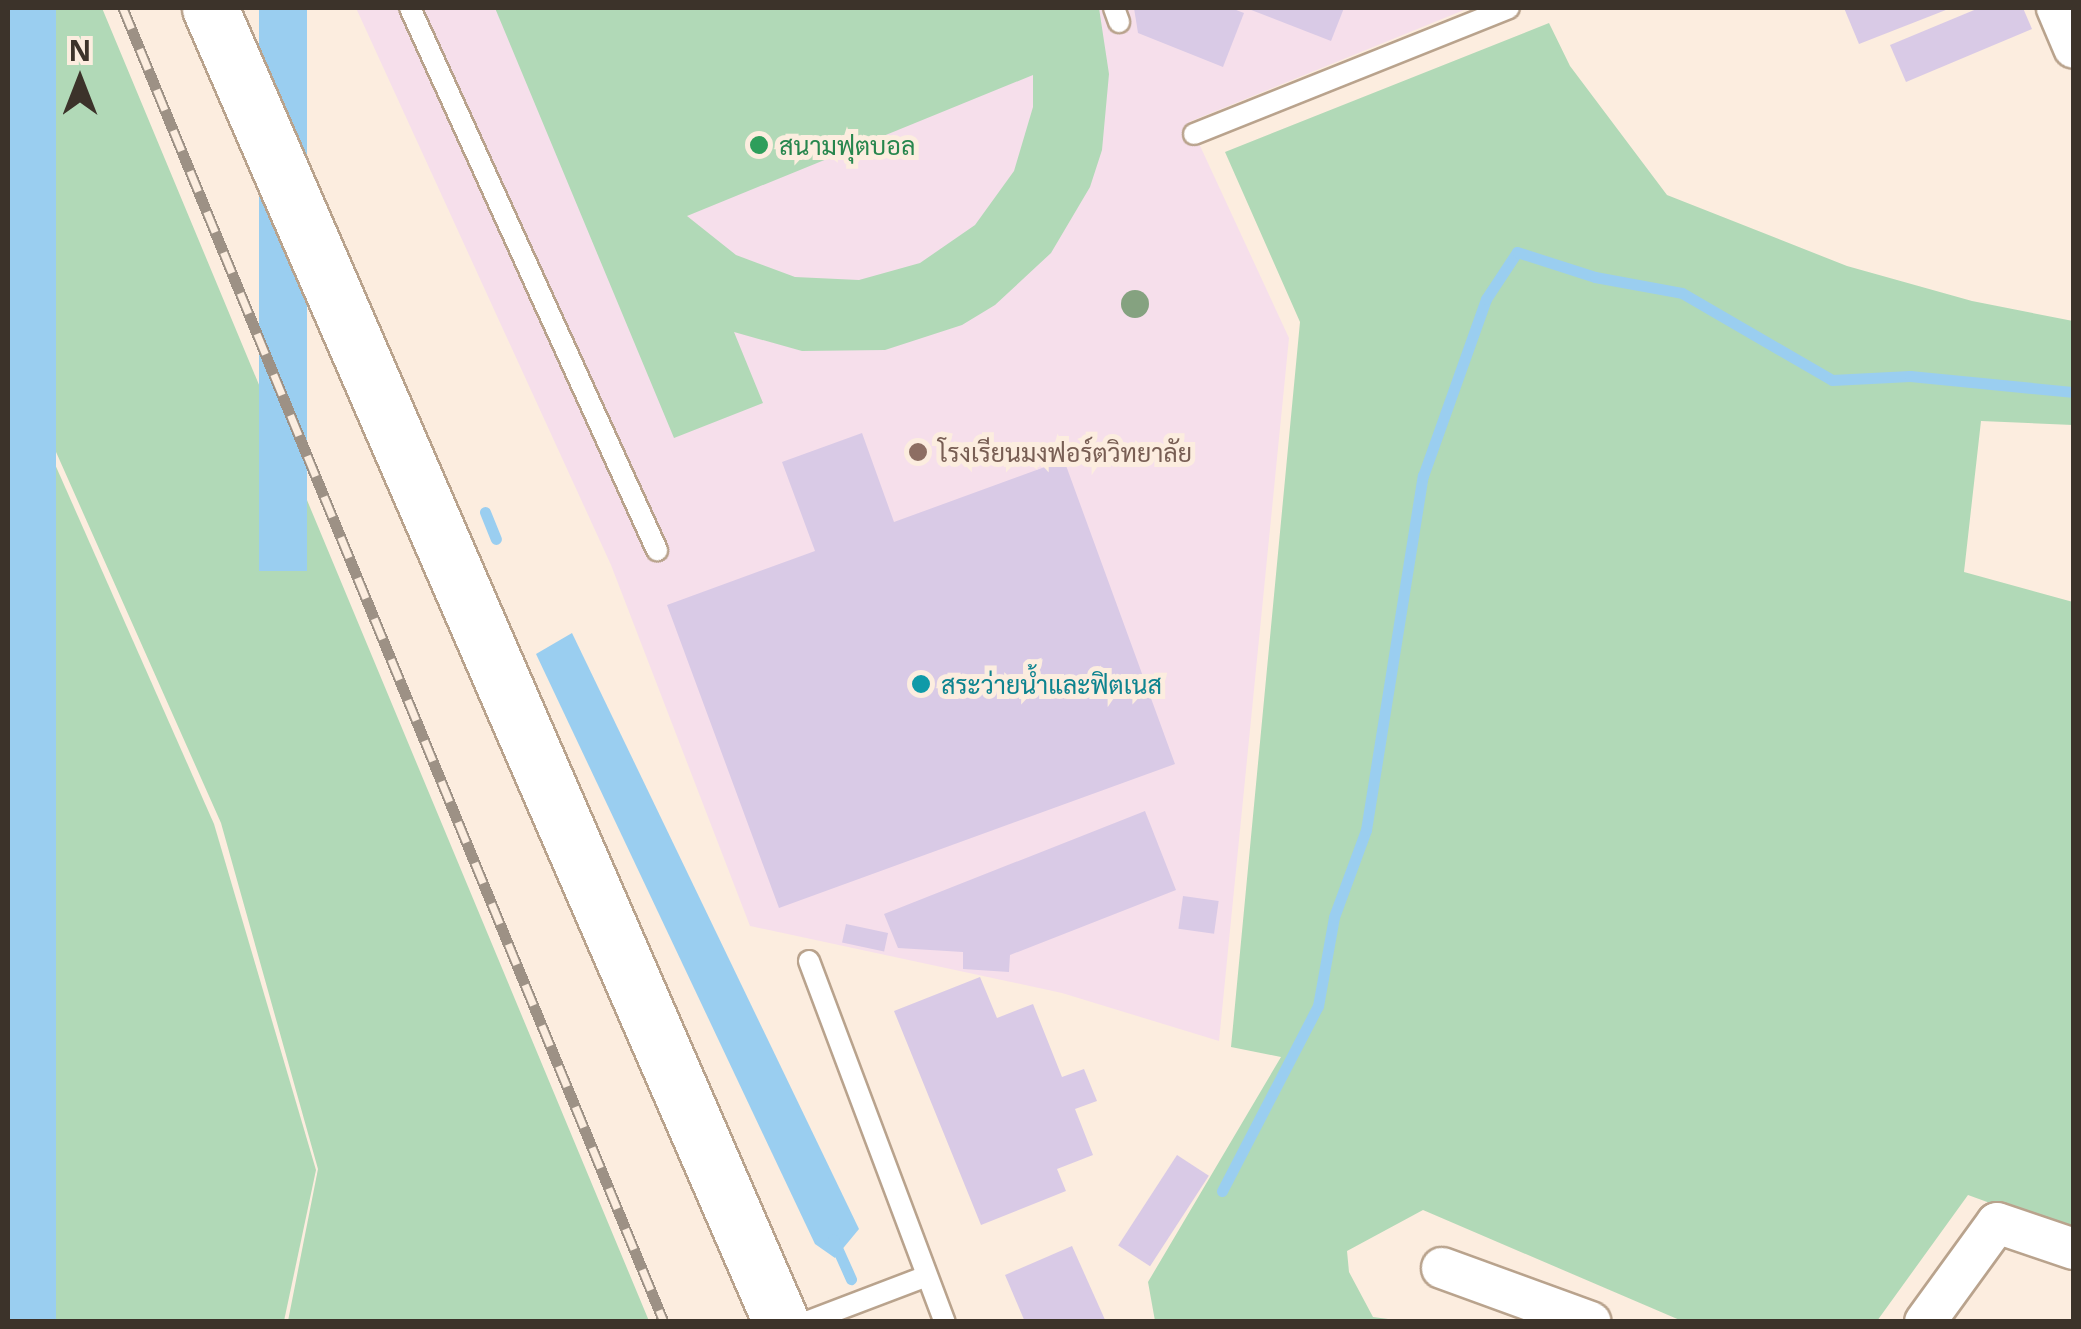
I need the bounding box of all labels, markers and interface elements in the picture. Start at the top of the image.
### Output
north arrow [30,30,130,130]
text: N [69,31,91,69]
place label: สนามฟุตบอล [779,130,915,160]
marker: สนามฟุตบอล [748,134,770,156]
place label: โรงเรียนมงฟอร์ตวิทยาลัย [938,437,1192,467]
marker: โรงเรียนมงฟอร์ตวิทยาลัย [907,441,929,463]
place label: สระว่ายน้ำและฟิตเนส [941,669,1162,699]
marker: สระว่ายน้ำและฟิตเนส [910,673,932,695]

